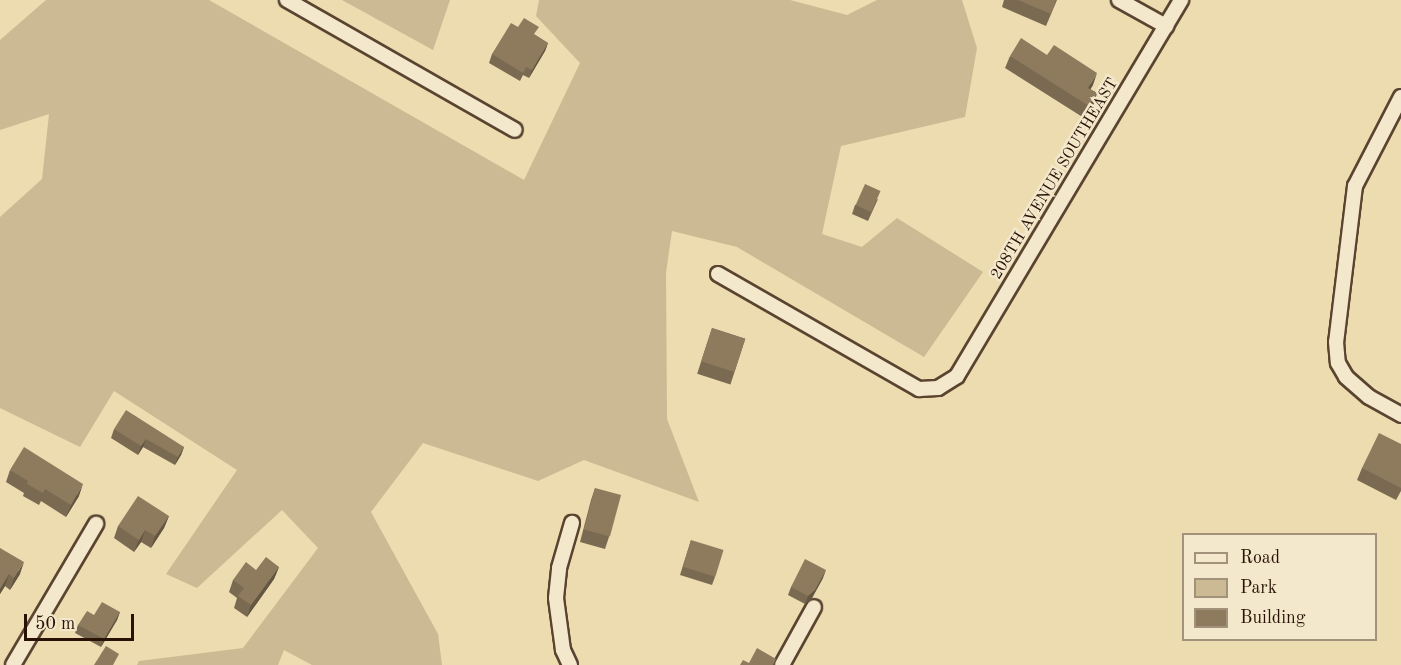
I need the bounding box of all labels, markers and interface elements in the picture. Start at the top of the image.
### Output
street label: 208TH AVENUE SOUTHEAST [987,75,1123,283]
legend [1182,533,1377,641]
text: Road [1240,549,1280,567]
text: Park [1240,579,1277,597]
scale bar [27,602,136,640]
text: Building [1240,609,1305,627]
text: 50 m [35,615,75,633]

